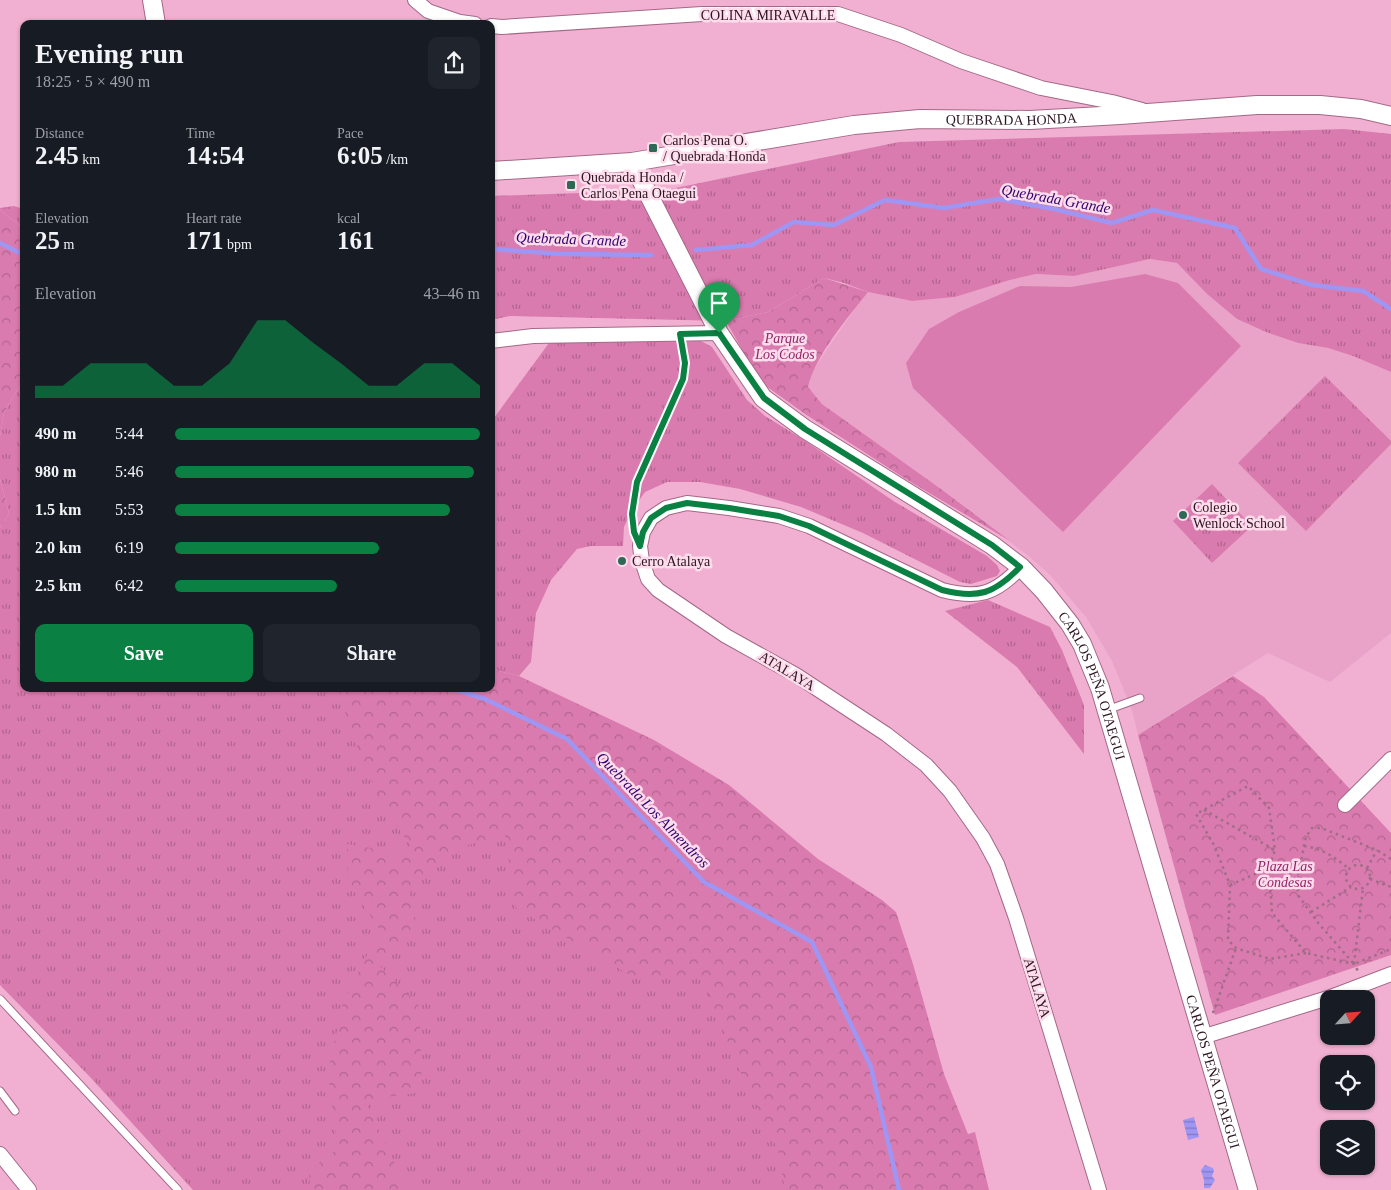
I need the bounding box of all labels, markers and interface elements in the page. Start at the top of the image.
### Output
street label: COLINA MIRAVALLE [701,8,835,23]
button: share [428,37,480,89]
text: Evening run [35,38,184,69]
text: 18:25 · 5 × 490 m [35,73,150,90]
street label: QUEBRADA HONDA [946,110,1078,128]
text: Distance [35,126,84,141]
text: Time [186,126,215,141]
text: Pace [337,126,363,141]
place label: Carlos Pena O. / Quebrada Honda [663,133,766,164]
text: 2.45 [35,142,79,169]
text: 14:54 [186,142,244,169]
text: 6:05 [337,142,383,169]
marker: Carlos Pena O. / Quebrada Honda [647,142,659,154]
text: km [79,152,100,167]
text: /km [383,152,408,167]
place label: Quebrada Honda / Carlos Pena Otaegui [581,170,696,201]
marker: Quebrada Honda / Carlos Pena Otaegui [565,179,577,191]
water label: Quebrada Grande [1000,182,1112,217]
text: Elevation [35,211,89,226]
text: Heart rate [186,211,242,226]
text: kcal [337,211,360,226]
text: 25 [35,227,60,254]
text: 171 [186,227,224,254]
text: 161 [337,227,375,254]
water label: Quebrada Grande [516,229,627,249]
text: m [60,237,74,252]
text: bpm [224,237,252,252]
pin [698,282,740,333]
text: Elevation [35,285,96,302]
text: 43–46 m [424,285,480,302]
icon: arrive [705,289,733,317]
park label: Parque Los Codos [754,331,815,362]
text: 490 m [35,425,76,442]
text: 5:44 [115,425,143,442]
text: 980 m [35,463,76,480]
text: 5:46 [115,463,143,480]
place label: Colegio Wenlock School [1193,500,1285,531]
text: 1.5 km [35,501,81,518]
text: 5:53 [115,501,143,518]
marker: Colegio Wenlock School [1177,509,1189,521]
text: 2.0 km [35,539,81,556]
text: 6:19 [115,539,143,556]
place label: Cerro Atalaya [632,554,711,569]
marker: Cerro Atalaya [616,555,628,567]
text: 2.5 km [35,577,81,594]
text: 6:42 [115,577,143,594]
street label: CARLOS PEÑA OTAEGUI [1055,608,1128,762]
button: Save [35,624,253,682]
button: Share [263,624,480,682]
street label: ATALAYA [756,649,818,694]
water label: Quebrada Los Almendros [594,749,712,871]
park label: Plaza Las Condesas [1256,859,1313,890]
street label: ATALAYA [1021,956,1054,1021]
north arrow [1320,990,1375,1045]
map controls [1320,990,1375,1175]
street label: CARLOS PEÑA OTAEGUI [1183,993,1243,1150]
button: locate [1320,1055,1375,1110]
button: layers [1320,1120,1375,1175]

